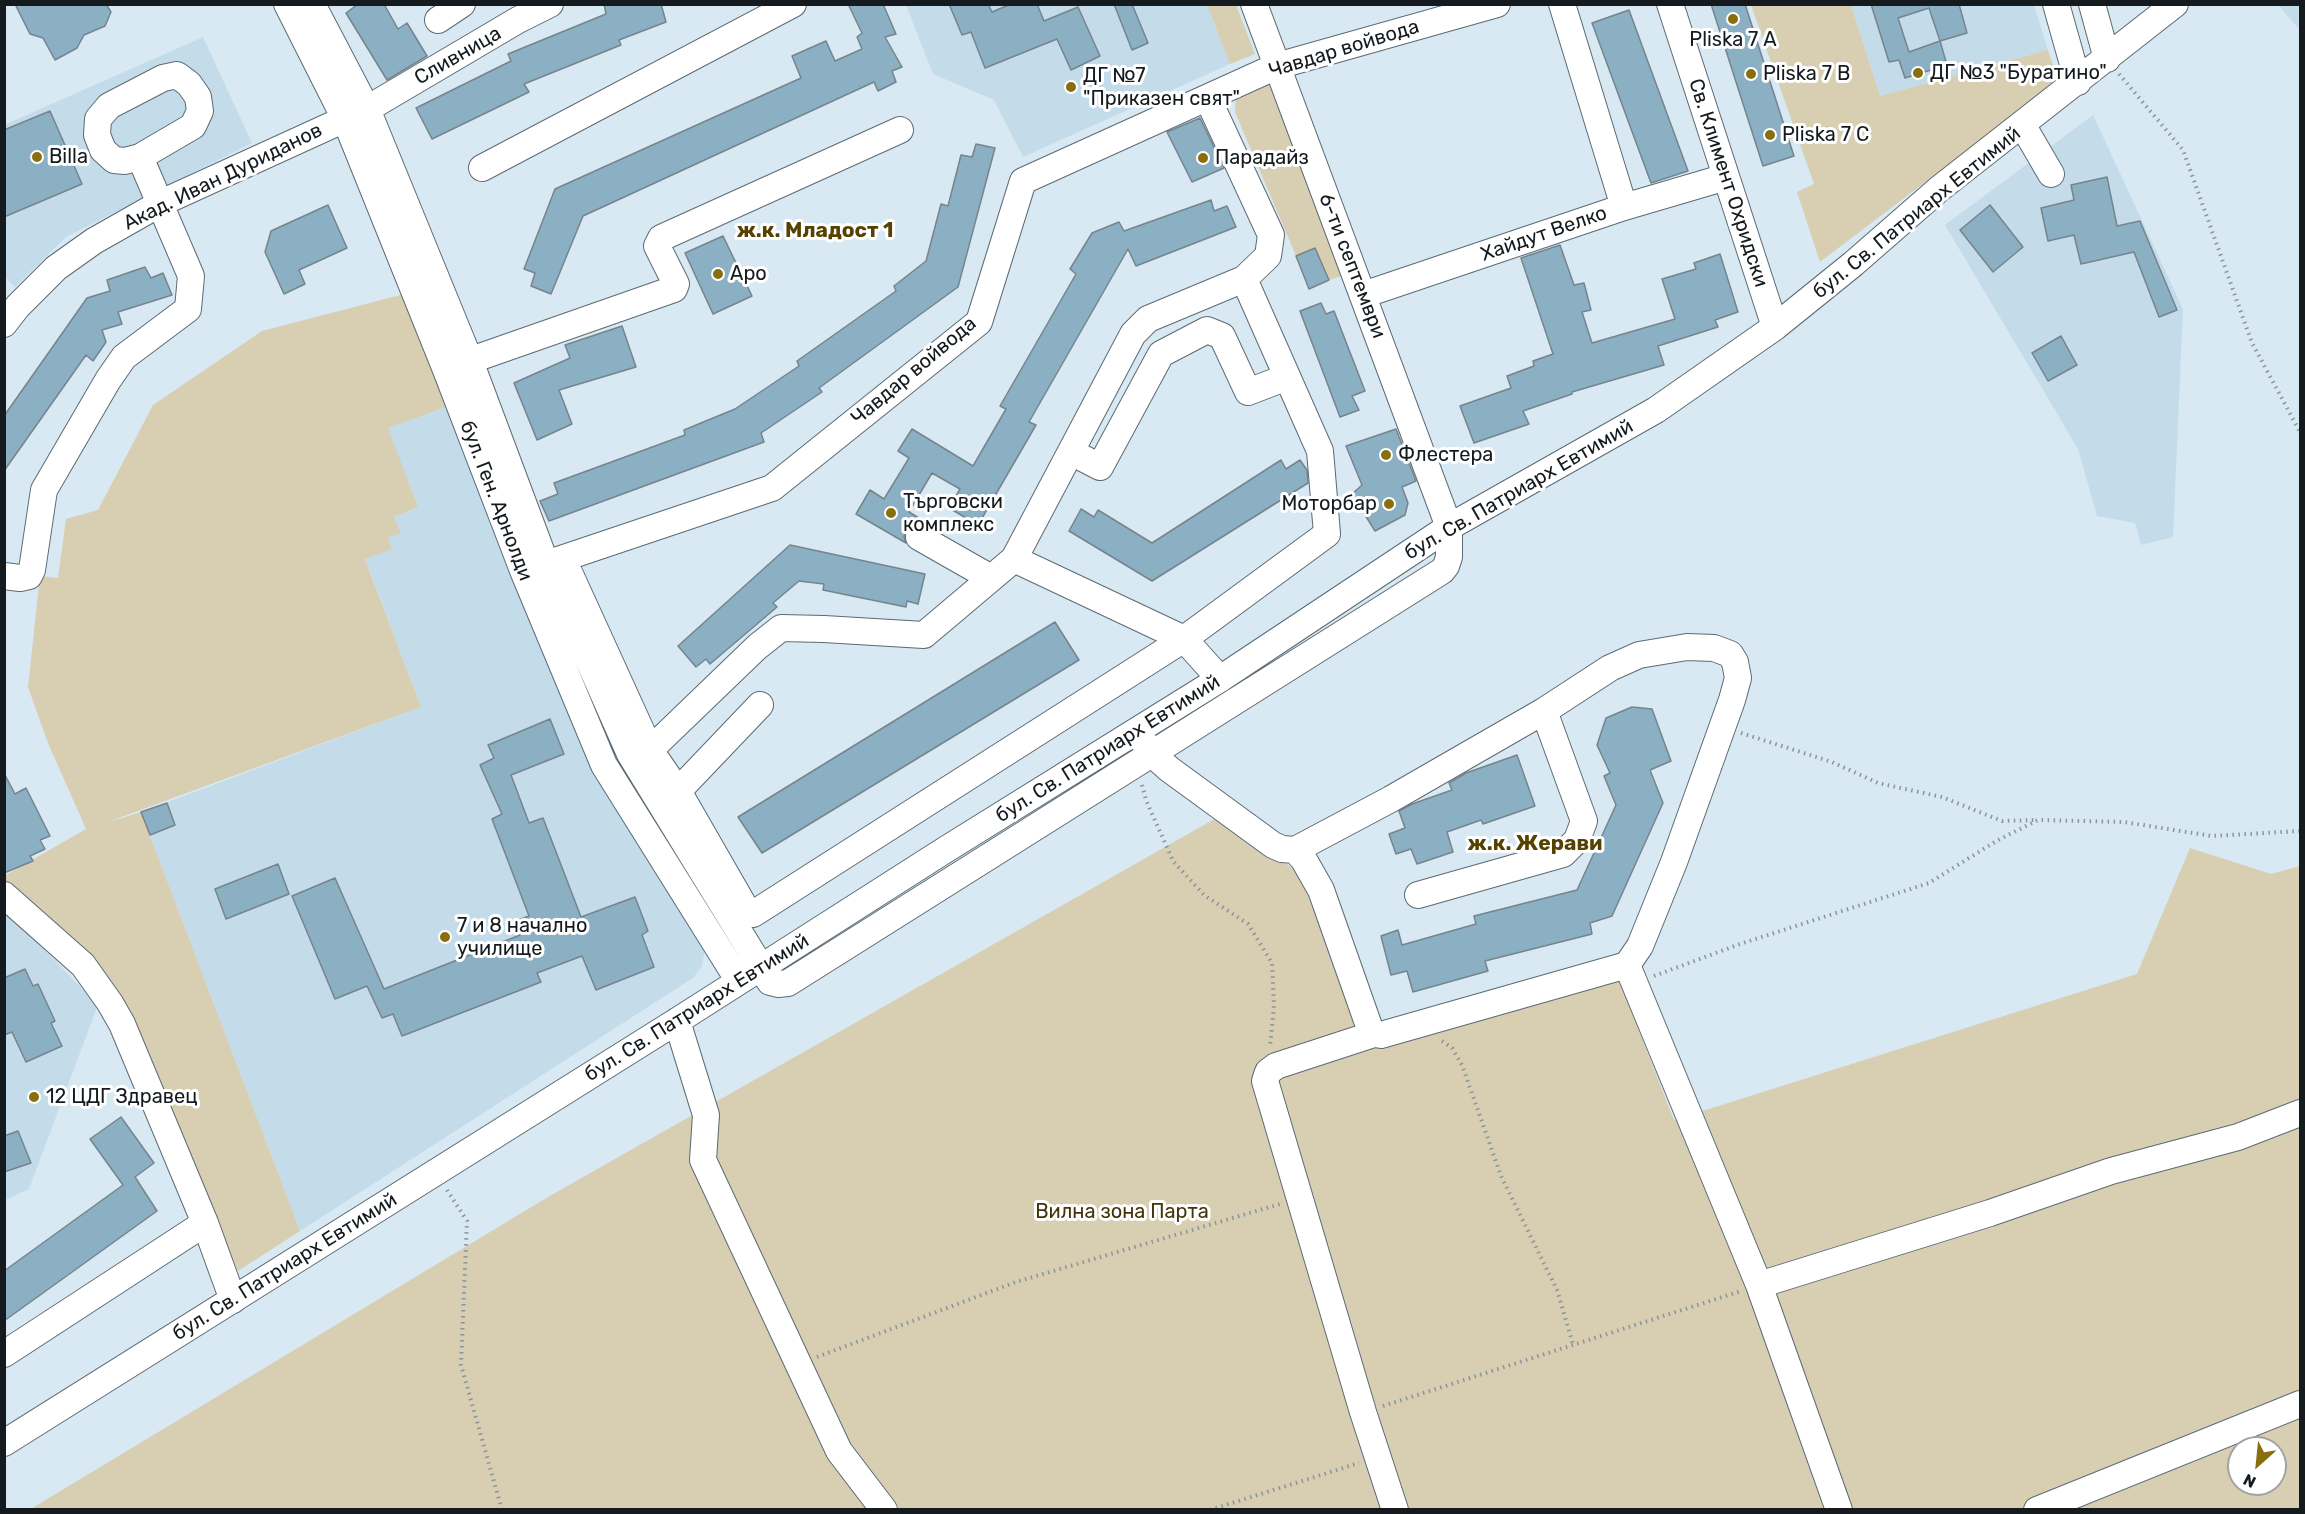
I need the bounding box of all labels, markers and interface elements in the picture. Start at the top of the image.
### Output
marker: Pliska 7 A [1726,12,1740,26]
street label: Чавдар войвода [1266,15,1422,83]
street label: Сливница [410,22,506,90]
place label: Pliska 7 A [1689,28,1777,52]
place label: ДГ №3 "Буратино" [1930,61,2107,85]
place label: Pliska 7 B [1763,62,1850,86]
place label: ДГ №7 "Приказен свят" [1083,64,1240,111]
marker: ДГ №3 "Буратино" [1911,66,1925,80]
marker: Pliska 7 B [1744,67,1758,81]
street label: Св. Климент Охридски [1683,76,1773,290]
marker: ДГ №7 "Приказен свят" [1064,80,1078,94]
street label: Акад. Иван Дуриданов [120,118,326,236]
street label: бул. Св. Патриарх Евтимий [1808,122,2026,304]
place label: Pliska 7 C [1782,123,1869,147]
marker: Pliska 7 C [1763,128,1777,142]
place label: Billa [49,145,88,169]
place label: Парадайз [1215,146,1309,170]
marker: Billa [30,150,44,164]
marker: Парадайз [1196,151,1210,165]
street label: 6-ти септември [1313,190,1391,342]
street label: Хайдут Велко [1478,201,1610,267]
district label: ж.к. Младост 1 [737,218,893,244]
place label: Аро [730,262,767,286]
marker: Аро [711,267,725,281]
street label: Чавдар войвода [847,312,981,430]
street label: бул. Св. Патриарх Евтимий [1400,415,1638,565]
street label: бул. Ген. Арнолди [454,418,538,584]
place label: Флестера [1398,443,1493,467]
marker: Флестера [1379,448,1393,462]
place label: Търговски комплекс [903,490,1003,537]
place label: Моторбар [1281,492,1377,516]
marker: Моторбар [1382,497,1396,511]
marker: Търговски комплекс [884,506,898,520]
street label: бул. Св. Патриарх Евтимий [991,670,1225,828]
district label: ж.к. Жерави [1467,831,1603,857]
place label: 7 и 8 начално училище [457,914,587,961]
street label: бул. Св. Патриарх Евтимий [580,929,814,1087]
marker: 7 и 8 начално училище [438,930,452,944]
place label: 12 ЦДГ Здравец [46,1085,198,1109]
marker: 12 ЦДГ Здравец [27,1090,41,1104]
street label: бул. Св. Патриарх Евтимий [168,1188,402,1346]
park label: Вилна зона Парта [1035,1200,1209,1224]
north arrow [2227,1436,2287,1496]
text: N [2240,1470,2259,1492]

